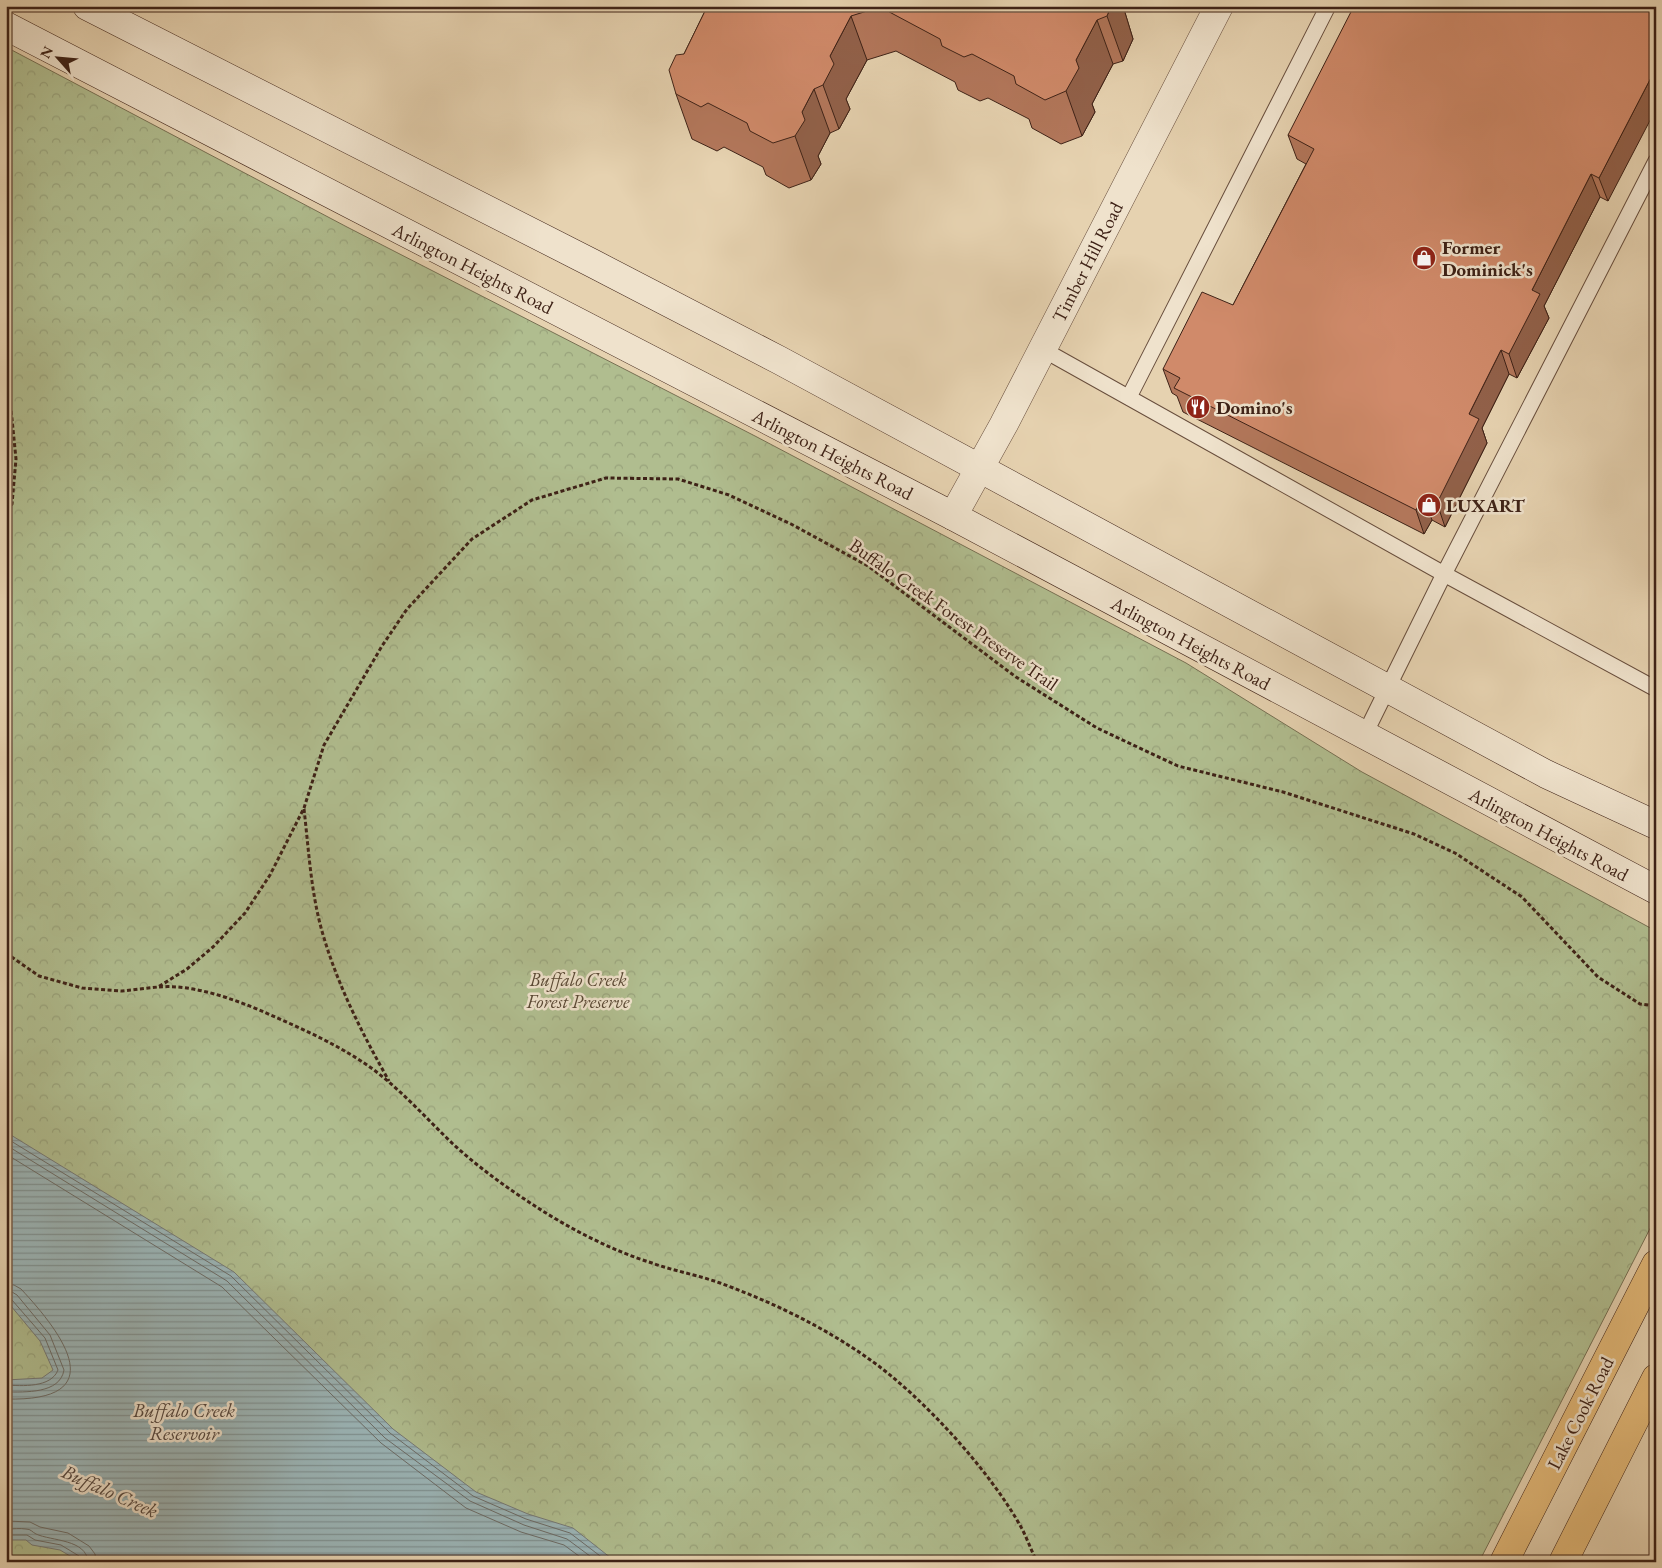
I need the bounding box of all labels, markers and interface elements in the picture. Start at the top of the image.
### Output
north arrow [32,32,82,82]
text: N [36,42,57,61]
street label: Timber Hill Road [1046,197,1129,327]
street label: Arlington Heights Road [387,217,558,320]
place label: Former Dominick's [1442,235,1533,282]
shop icon: Former Dominick's [1411,245,1437,271]
restaurant icon: Domino's [1185,394,1211,420]
place label: Domino's [1216,395,1293,420]
street label: Arlington Heights Road [747,403,918,506]
shop icon: LUXART [1416,492,1442,518]
place label: LUXART [1446,493,1526,518]
street label: Buffalo Creek Forest Preserve Trail [844,533,1063,696]
street label: Arlington Heights Road [1106,590,1275,696]
street label: Arlington Heights Road [1464,781,1633,887]
park label: Buffalo Creek Forest Preserve [526,967,630,1014]
street label: Lake Cook Road [1541,1352,1620,1474]
water label: Buffalo Creek Reservoir [132,1397,235,1446]
water label: Buffalo Creek [57,1458,162,1524]

